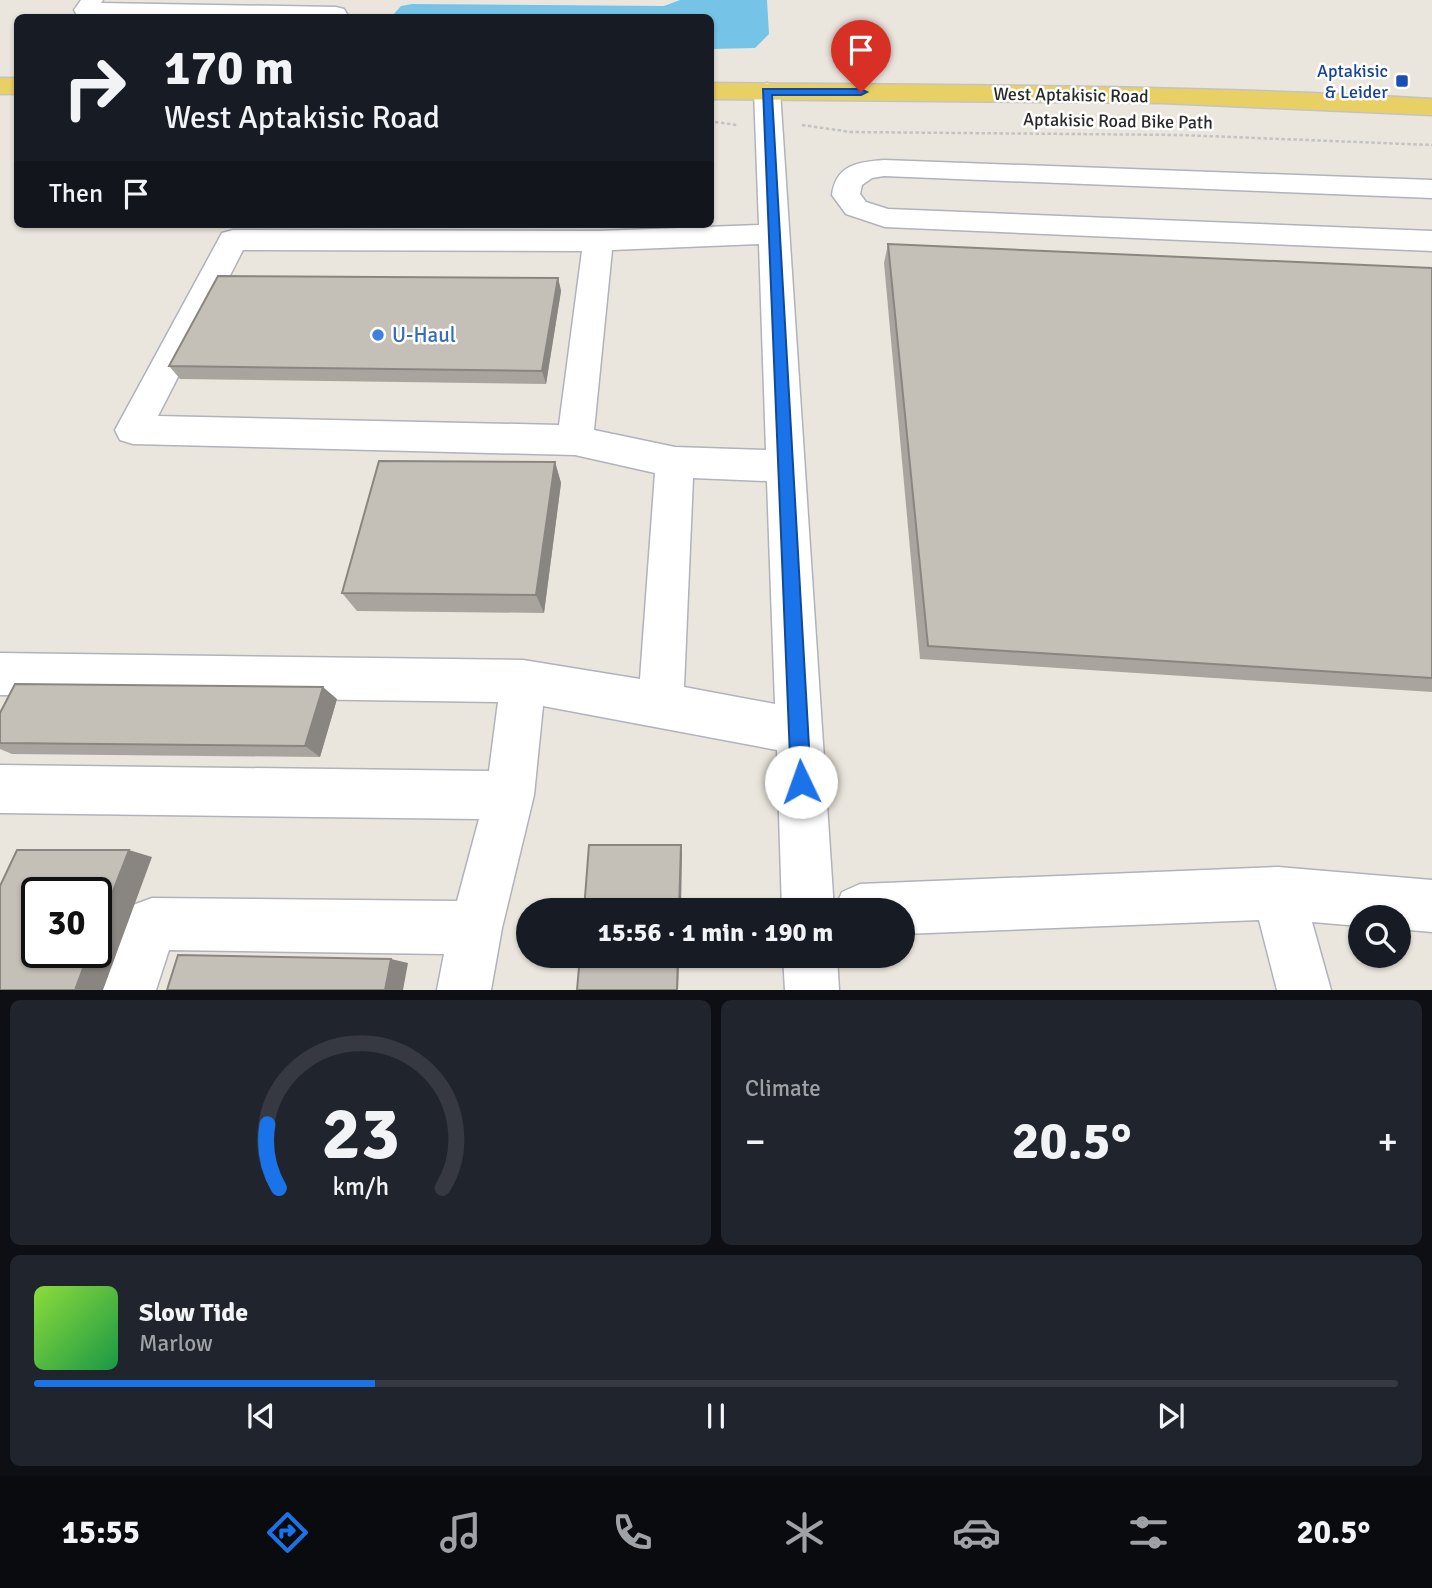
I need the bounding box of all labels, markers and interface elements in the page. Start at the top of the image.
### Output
pin [831,20,891,92]
icon: arrive [842,31,880,69]
text: 170 m [164,38,294,98]
icon: right [49,42,140,133]
place label: Aptakisic & Leider [1317,60,1388,103]
marker: Aptakisic & Leider [1394,73,1410,89]
street label: West Aptakisic Road [993,83,1149,107]
text: West Aptakisic Road [164,98,440,137]
street label: Aptakisic Road Bike Path [1023,108,1213,134]
icon: arrive [117,175,155,213]
text: Then [49,178,103,210]
place label: U-Haul [392,322,456,348]
marker: U-Haul [370,327,386,343]
position arrow [764,745,838,819]
speed limit sign: 30 [21,877,112,968]
map controls [1348,905,1411,968]
button: search [1348,905,1411,968]
text: 15:56 · 1 min · 190 m [598,917,833,949]
text: Climate [745,1074,821,1103]
text: 23 [321,1091,400,1180]
text: 20.5° [1012,1109,1131,1173]
text: − [745,1118,766,1165]
text: + [1377,1118,1398,1165]
text: km/h [332,1171,389,1202]
text: Slow Tide [139,1297,248,1329]
text: Marlow [139,1329,213,1358]
icon: previous [242,1397,280,1435]
icon: pause [697,1397,735,1435]
icon: next [1152,1397,1190,1435]
icon: directions [263,1508,312,1557]
icon: music [436,1508,485,1557]
icon: phone [608,1508,657,1557]
icon: climate [780,1508,829,1557]
icon: car [952,1508,1001,1557]
icon: filters [1124,1508,1173,1557]
text: 15:55 [62,1513,140,1552]
text: 20.5° [1297,1513,1370,1552]

